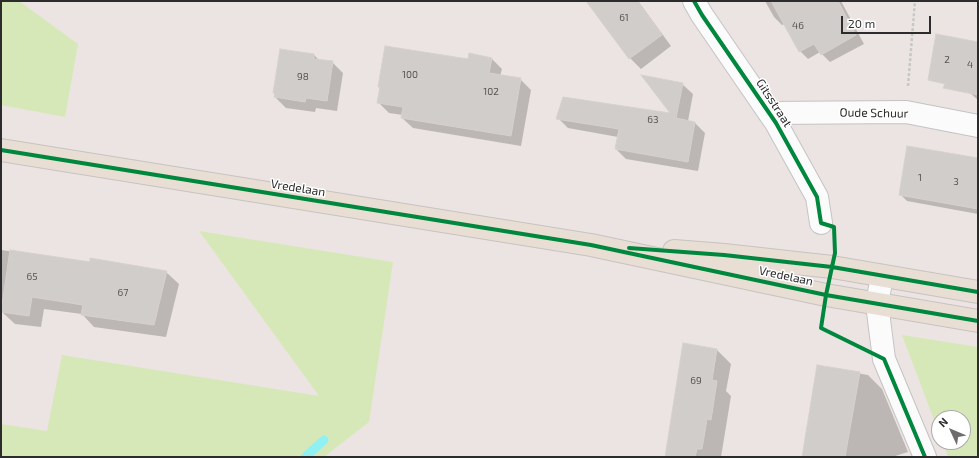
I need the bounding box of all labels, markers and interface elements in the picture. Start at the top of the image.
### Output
scale bar [843,8,933,34]
house number: 61 [619,12,629,24]
text: 20 m [848,16,875,30]
house number: 46 [792,20,804,32]
house number: 2 [944,54,950,66]
house number: 4 [967,59,973,71]
house number: 100 [402,69,418,81]
house number: 98 [297,71,309,83]
street label: Gitsstraat [753,76,795,130]
house number: 102 [483,86,499,98]
street label: Oude Schuur [839,105,909,121]
house number: 63 [647,114,659,126]
house number: 1 [918,172,922,184]
house number: 3 [953,176,959,188]
street label: Vredelaan [270,177,326,199]
street label: Vredelaan [758,263,814,289]
house number: 65 [26,271,38,283]
house number: 67 [118,287,128,299]
house number: 69 [690,375,702,387]
north arrow [931,410,971,450]
text: N [935,415,950,429]

